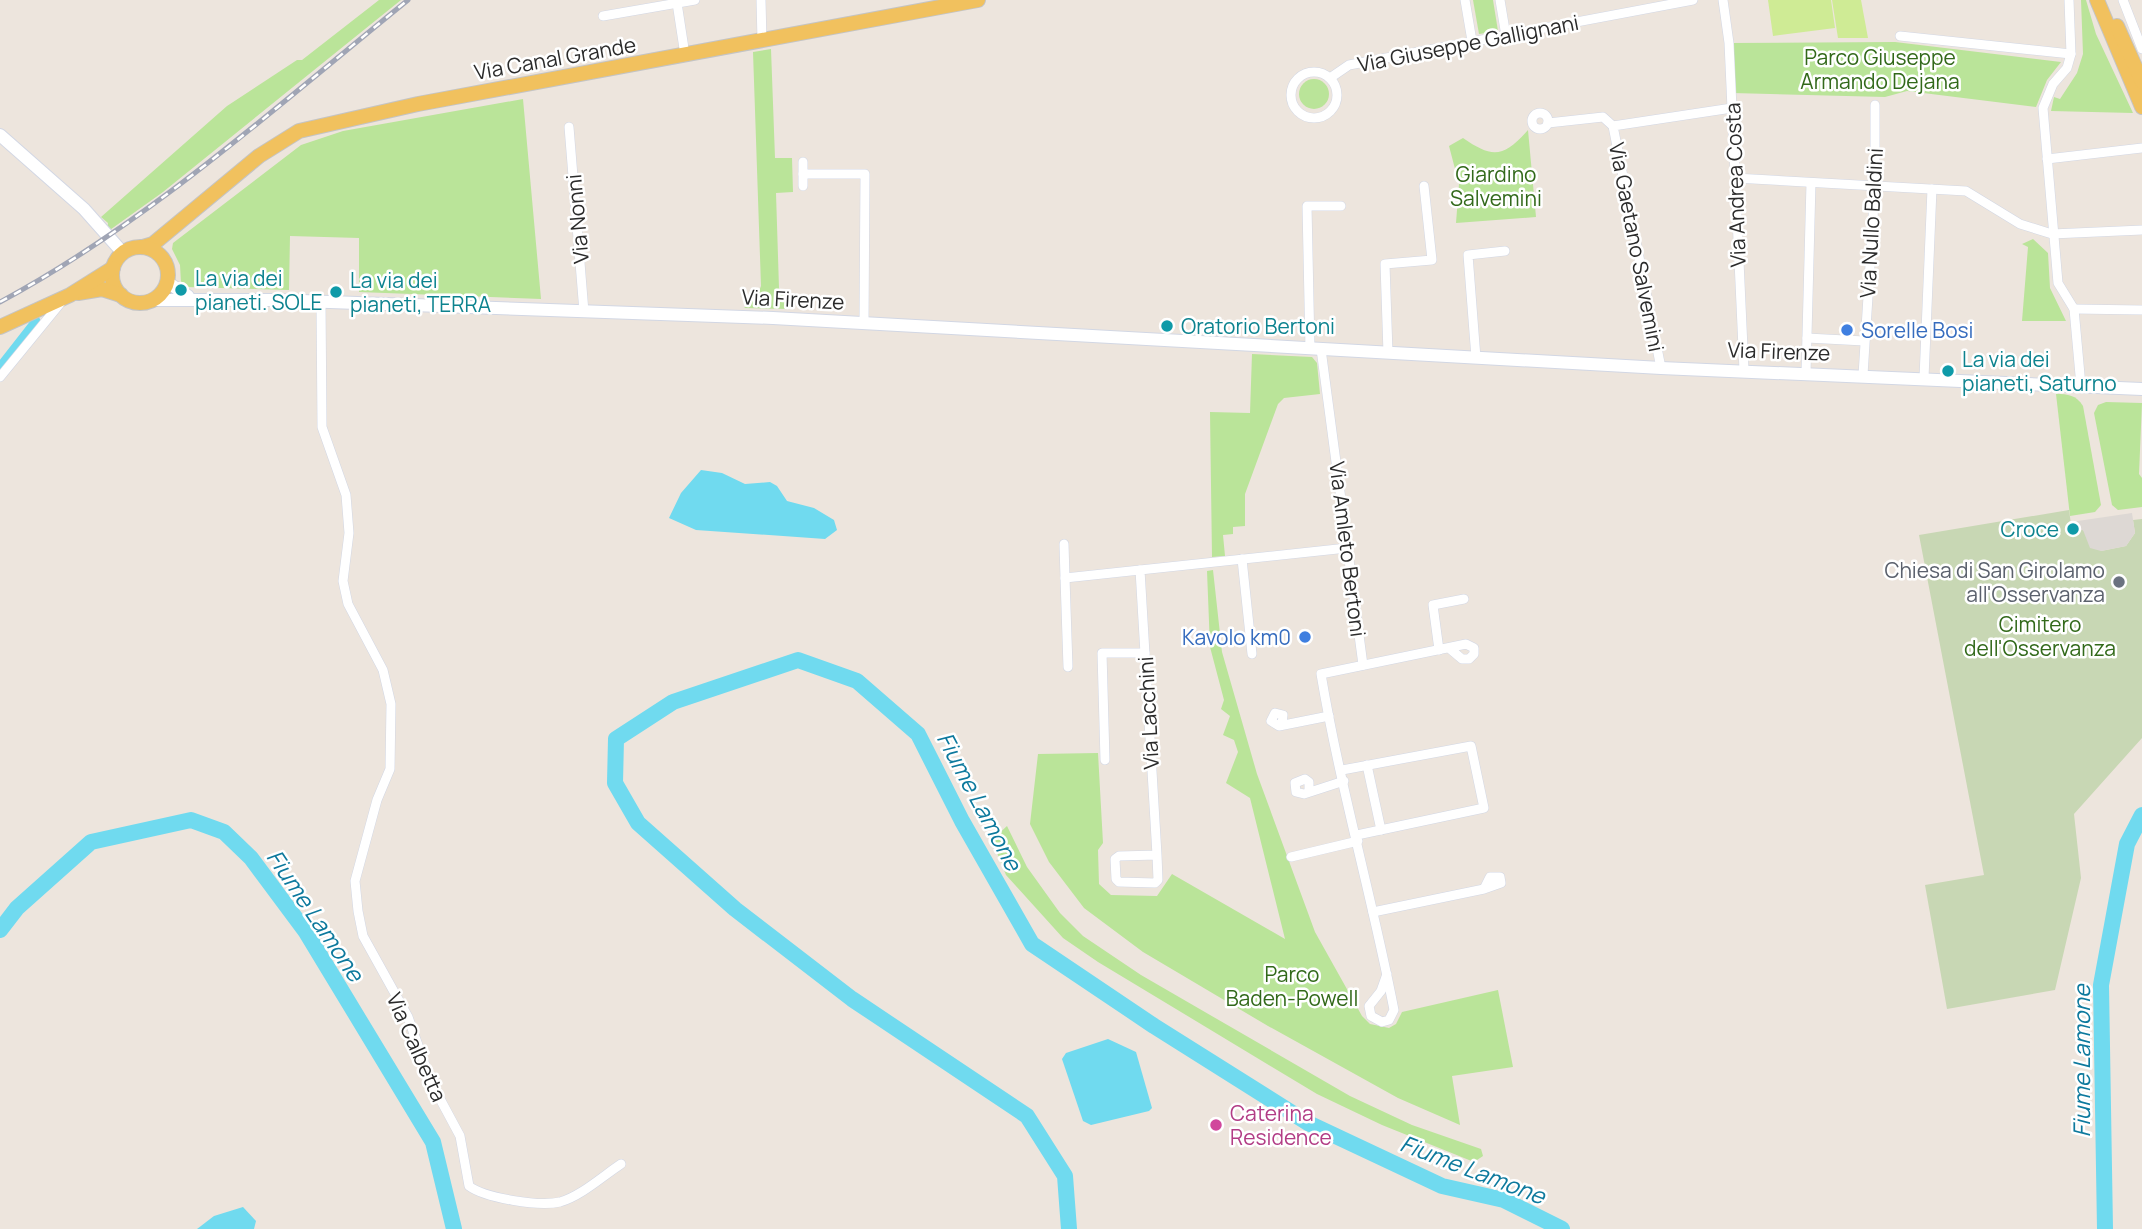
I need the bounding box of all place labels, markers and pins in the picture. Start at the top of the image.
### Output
place label: La via dei pianeti. SOLE [195,264,322,316]
place label: La via dei pianeti, TERRA [350,266,491,318]
marker: La via dei pianeti. SOLE [173,282,189,298]
marker: La via dei pianeti, TERRA [328,284,344,300]
place label: Oratorio Bertoni [1181,312,1335,340]
place label: Sorelle Bosi [1861,316,1973,344]
marker: Oratorio Bertoni [1159,318,1175,334]
marker: Sorelle Bosi [1839,322,1855,338]
place label: La via dei pianeti, Saturno [1962,345,2117,397]
marker: La via dei pianeti, Saturno [1940,363,1956,379]
place label: Croce [2001,515,2059,543]
marker: Croce [2065,521,2081,537]
place label: Chiesa di San Girolamo all'Osservanza [1884,556,2105,608]
marker: Chiesa di San Girolamo all'Osservanza [2111,574,2127,590]
place label: Kavolo km0 [1182,623,1291,651]
marker: Kavolo km0 [1297,629,1313,645]
place label: Caterina Residence [1230,1099,1332,1151]
marker: Caterina Residence [1208,1117,1224,1133]

